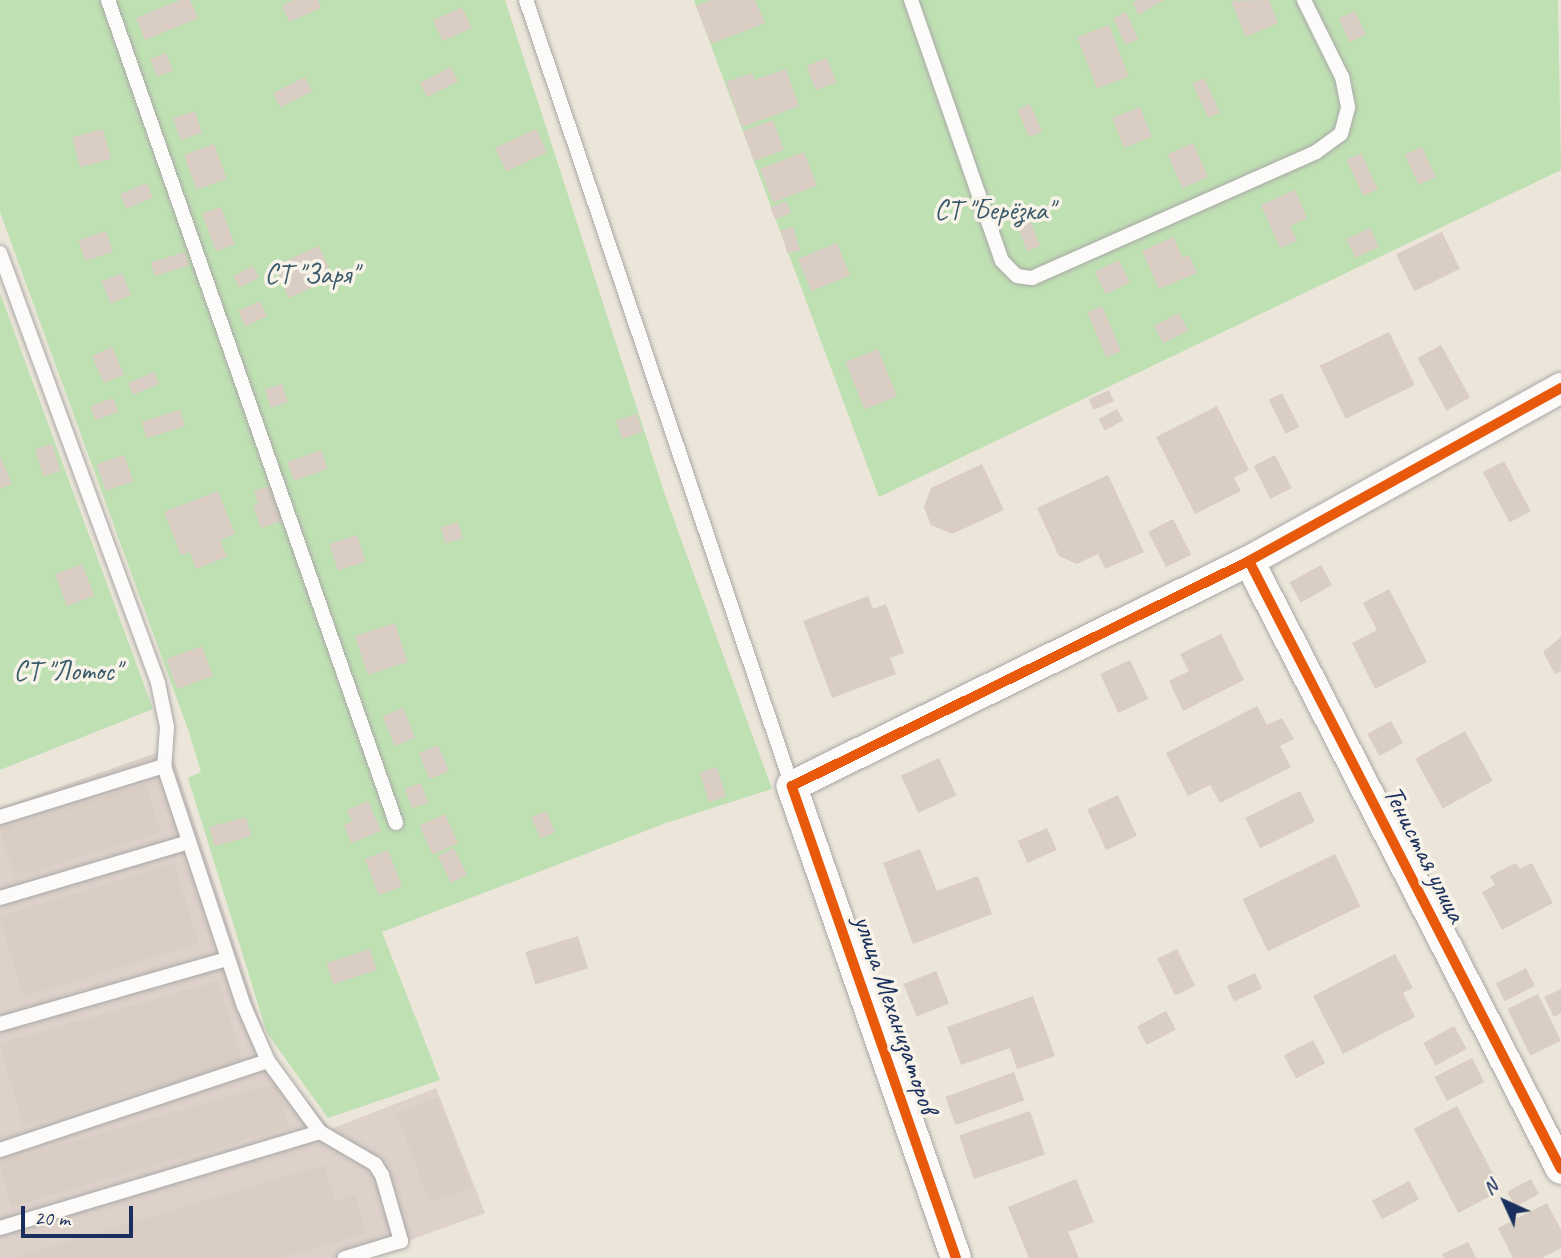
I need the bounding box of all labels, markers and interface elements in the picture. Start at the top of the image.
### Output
park label: СТ "Берёзка" [934,193,1054,227]
park label: СТ "Заря" [264,257,358,291]
park label: СТ "Лотос" [13,654,121,688]
street label: Тенистая улица [1376,779,1474,929]
street label: улица Механизаторов [847,912,945,1116]
north arrow [1470,1167,1540,1237]
text: N [1478,1175,1503,1200]
scale bar [24,1192,136,1236]
text: 20 m [34,1205,70,1231]

